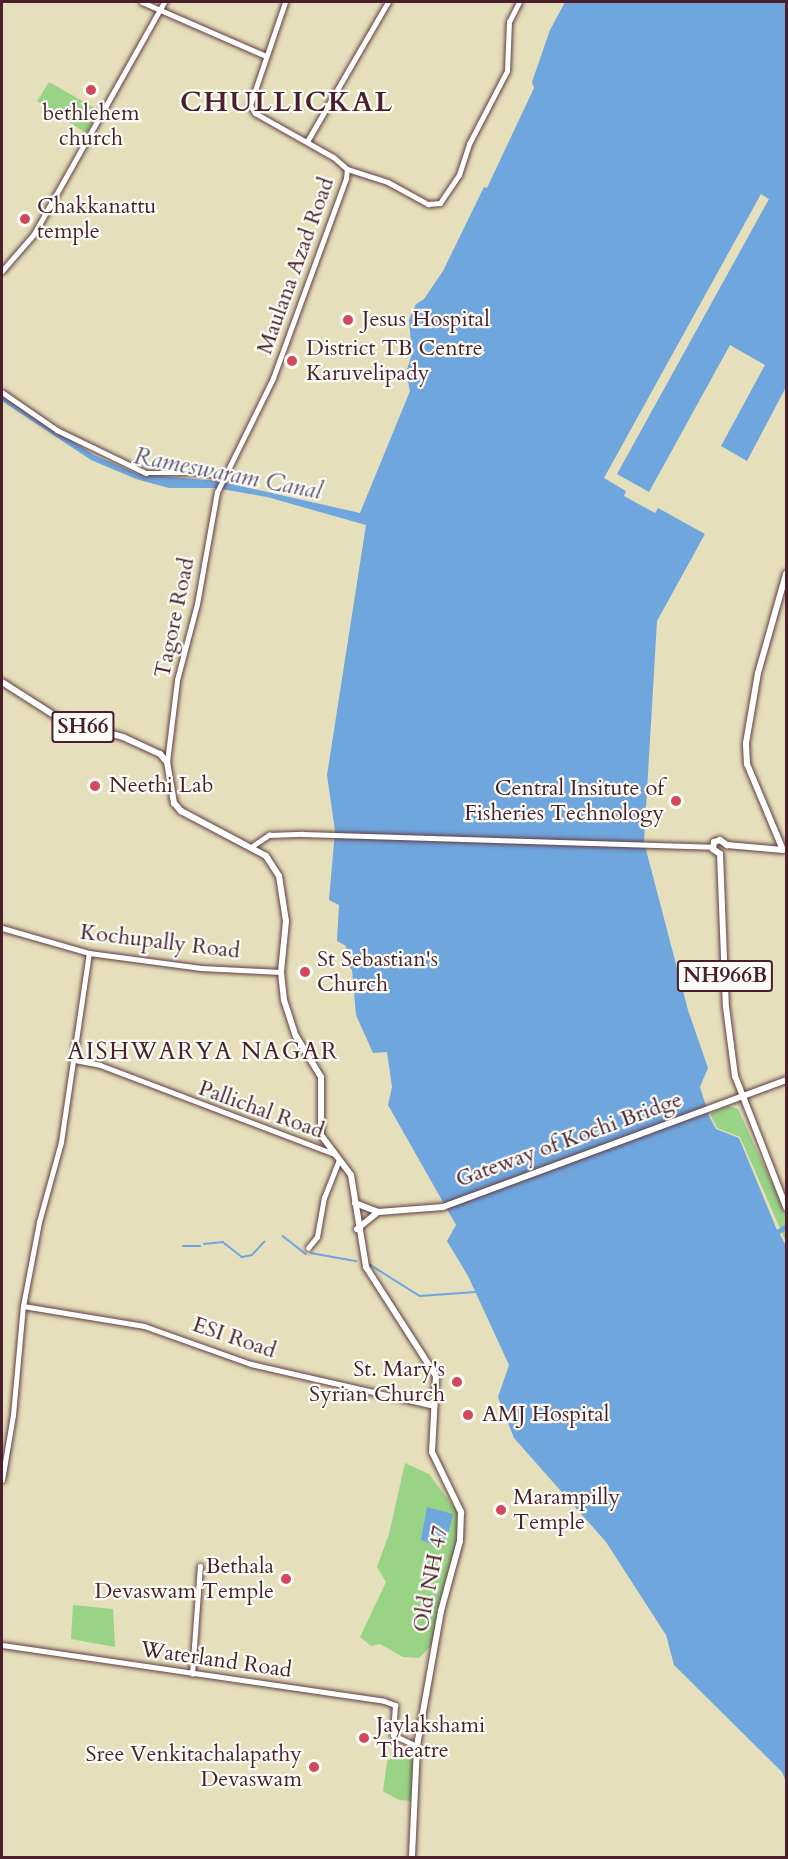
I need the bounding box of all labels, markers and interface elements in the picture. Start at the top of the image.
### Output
marker: bethlehem church [84,83,98,97]
district label: CHULLICKAL [180,85,394,119]
place label: bethlehem church [42,100,140,152]
street label: Maulana Azad Road [252,174,340,358]
place label: Chakkanattu temple [37,193,156,244]
marker: Chakkanattu temple [18,212,32,226]
place label: Jesus Hospital [362,307,490,333]
marker: Jesus Hospital [339,311,357,329]
place label: District TB Centre Karuvelipady [306,335,483,386]
marker: District TB Centre Karuvelipady [283,352,301,370]
water label: Rameswaram Canal [132,442,324,506]
street label: Tagore Road [149,556,201,680]
road number: SH66 [50,709,116,745]
place label: Neethi Lab [109,773,213,799]
place label: Central Insitute of Fisheries Technology [464,775,664,826]
marker: Neethi Lab [86,777,104,795]
marker: Central Insitute of Fisheries Technology [669,794,683,808]
street label: Kochupally Road [79,919,241,965]
place label: St Sebastian's Church [317,946,438,998]
road number: NH966B [676,958,774,994]
marker: St Sebastian's Church [298,965,312,979]
district label: AISHWARYA NAGAR [67,1038,339,1066]
street label: Pallichal Road [195,1075,327,1145]
street label: Gateway of Kochi Bridge [452,1087,686,1193]
street label: ESI Road [189,1311,279,1365]
place label: St. Mary's Syrian Church [309,1356,445,1408]
marker: St. Mary's Syrian Church [450,1375,464,1389]
place label: AMJ Hospital [482,1402,609,1428]
marker: AMJ Hospital [459,1406,477,1424]
place label: Marampilly Temple [513,1484,620,1536]
marker: Marampilly Temple [494,1503,508,1517]
street label: Old NH 47 [408,1524,454,1634]
place label: Bethala Devaswam Temple [94,1553,274,1604]
marker: Bethala Devaswam Temple [279,1572,293,1586]
street label: Waterland Road [139,1636,293,1684]
place label: Jaylakshami Theatre [376,1712,485,1764]
marker: Jaylakshami Theatre [357,1731,371,1745]
place label: Sree Venkitachalapathy Devaswam [85,1741,302,1792]
marker: Sree Venkitachalapathy Devaswam [307,1760,321,1774]

